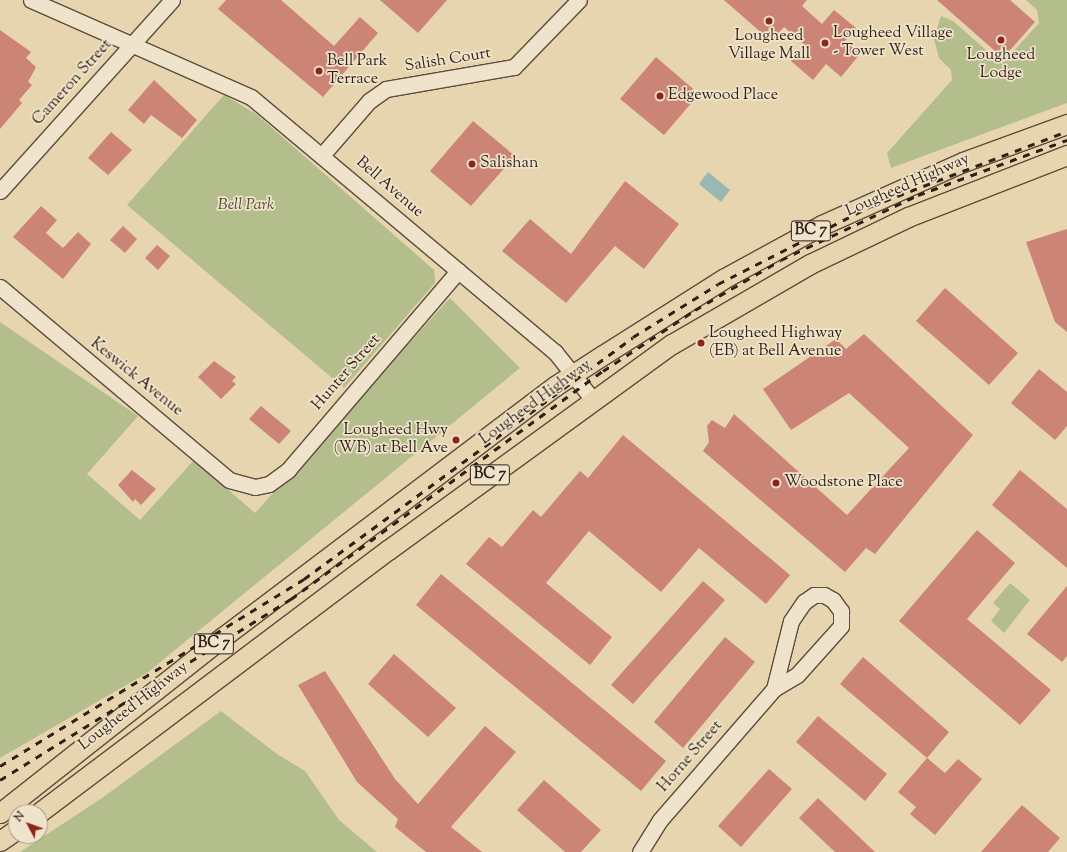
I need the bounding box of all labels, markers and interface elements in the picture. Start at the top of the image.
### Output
marker: Lougheed Village Mall [764,16,774,26]
place label: Lougheed Village - Tower West [833,24,953,62]
place label: Lougheed Village Mall [728,27,810,65]
marker: Lougheed Lodge [996,35,1006,45]
street label: Cameron Street [29,36,117,130]
marker: Lougheed Village - Tower West [820,38,830,48]
street label: Salish Court [404,45,492,77]
place label: Lougheed Lodge [967,46,1035,84]
place label: Bell Park Terrace [327,52,387,90]
marker: Bell Park Terrace [314,66,324,76]
place label: Edgewood Place [668,86,778,106]
marker: Edgewood Place [655,91,665,101]
street label: Lougheed Highway [843,150,973,222]
street label: Bell Avenue [351,153,427,223]
place label: Salishan [480,154,538,174]
marker: Salishan [467,159,477,169]
park label: Bell Park [218,196,274,216]
road number: BC 7 [790,218,832,244]
place label: Lougheed Highway (EB) at Bell Avenue [709,324,842,362]
street label: Hunter Street [309,331,385,415]
street label: Keswick Avenue [86,335,186,421]
marker: Lougheed Highway (EB) at Bell Avenue [696,338,706,348]
street label: Lougheed Highway [476,356,596,450]
place label: Lougheed Hwy (WB) at Bell Ave [333,421,448,459]
marker: Lougheed Hwy (WB) at Bell Ave [451,435,461,445]
road number: BC 7 [469,462,511,488]
place label: Woodstone Place [784,473,903,493]
marker: Woodstone Place [771,478,781,488]
road number: BC 7 [193,631,235,657]
street label: Lougheed Highway [76,658,192,756]
street label: Horne Street [655,717,727,797]
north arrow [8,804,48,844]
text: N [11,808,29,825]

